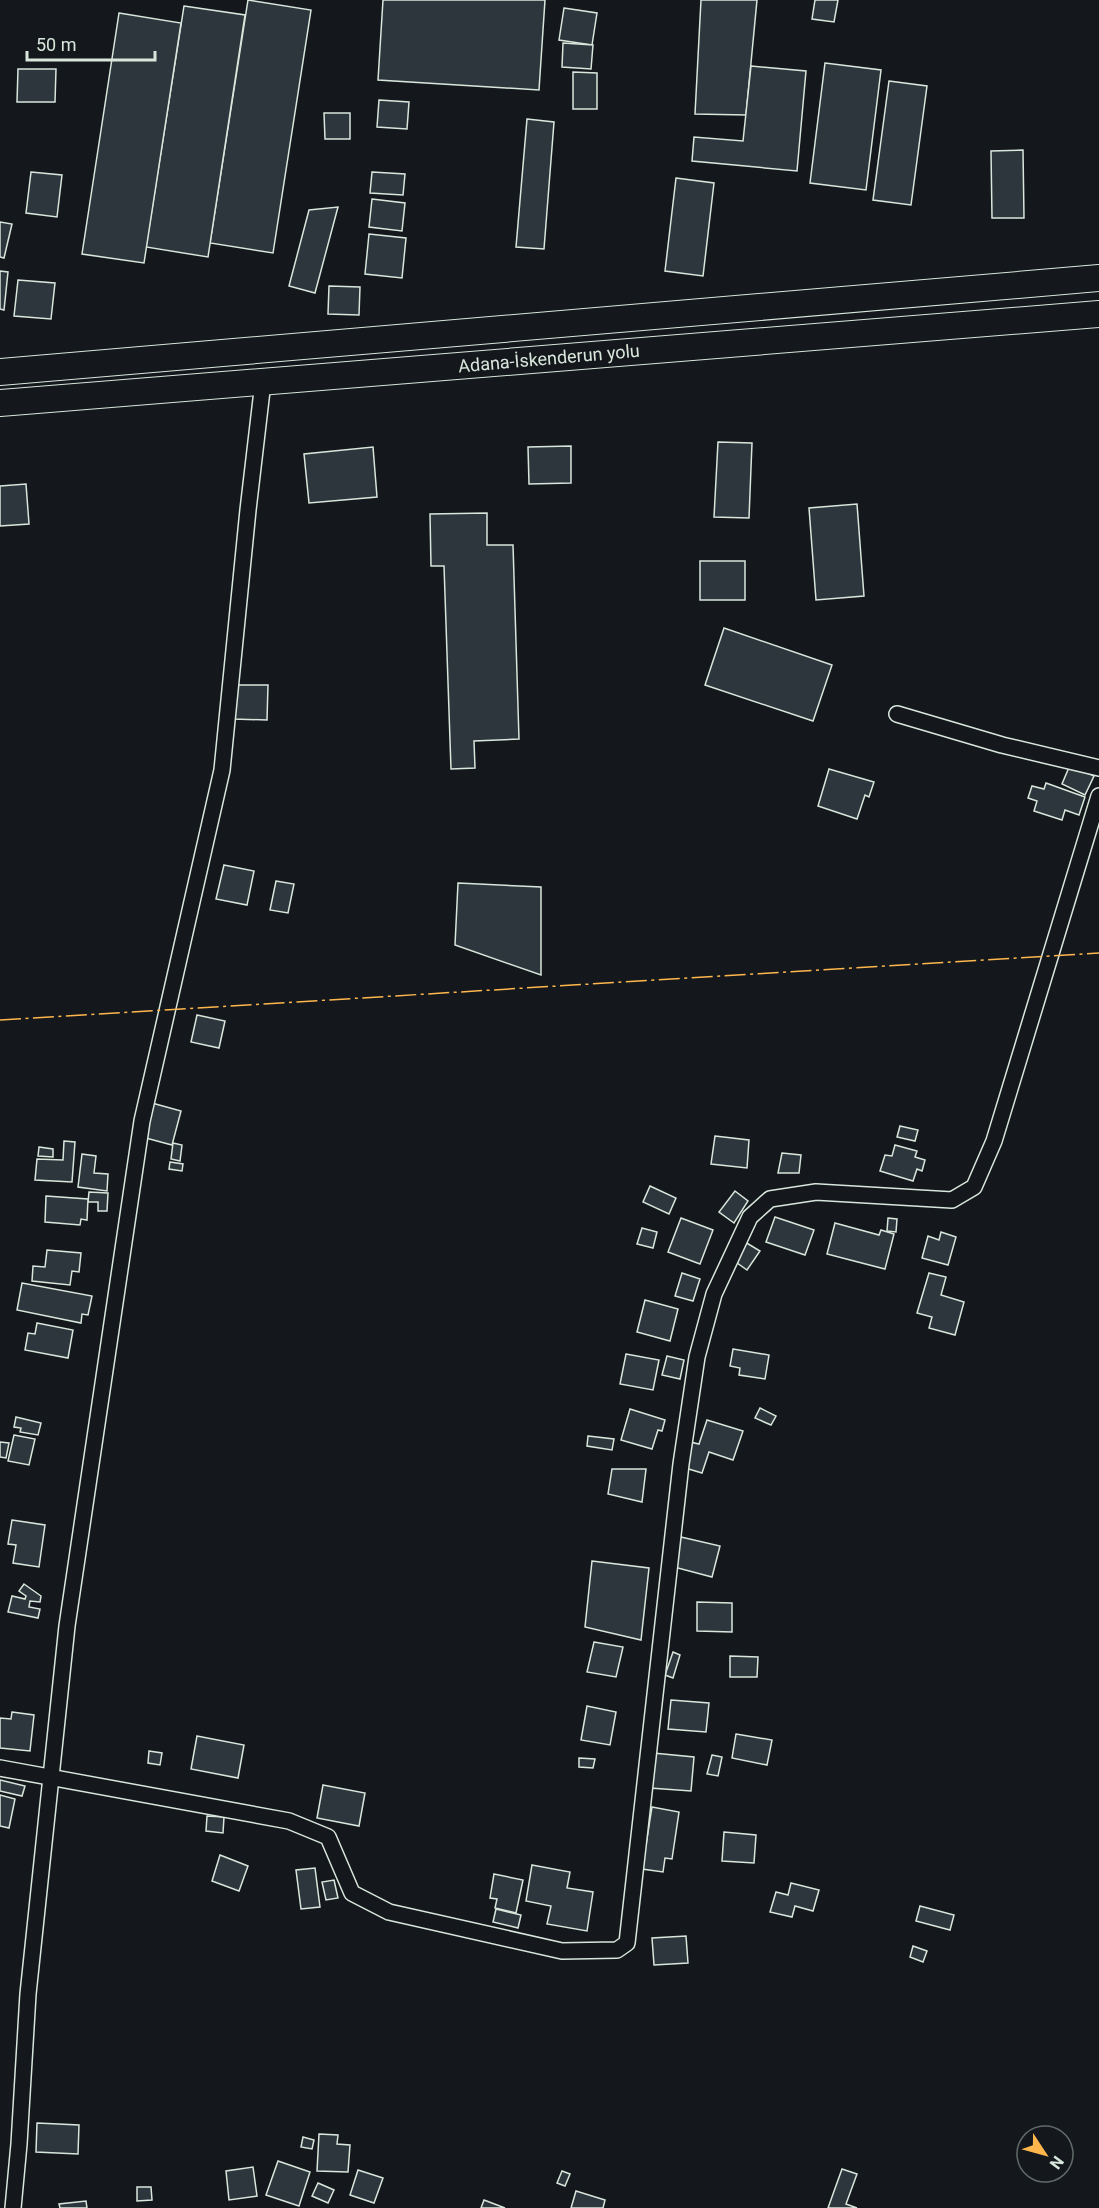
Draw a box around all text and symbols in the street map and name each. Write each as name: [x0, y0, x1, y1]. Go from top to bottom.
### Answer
scale bar: [27, 24, 154, 62]
text: 50 m: [36, 34, 76, 55]
street label: Adana-İskenderun yolu: [457, 340, 641, 376]
north arrow: [1015, 2124, 1075, 2184]
text: N: [1046, 2152, 1068, 2173]

